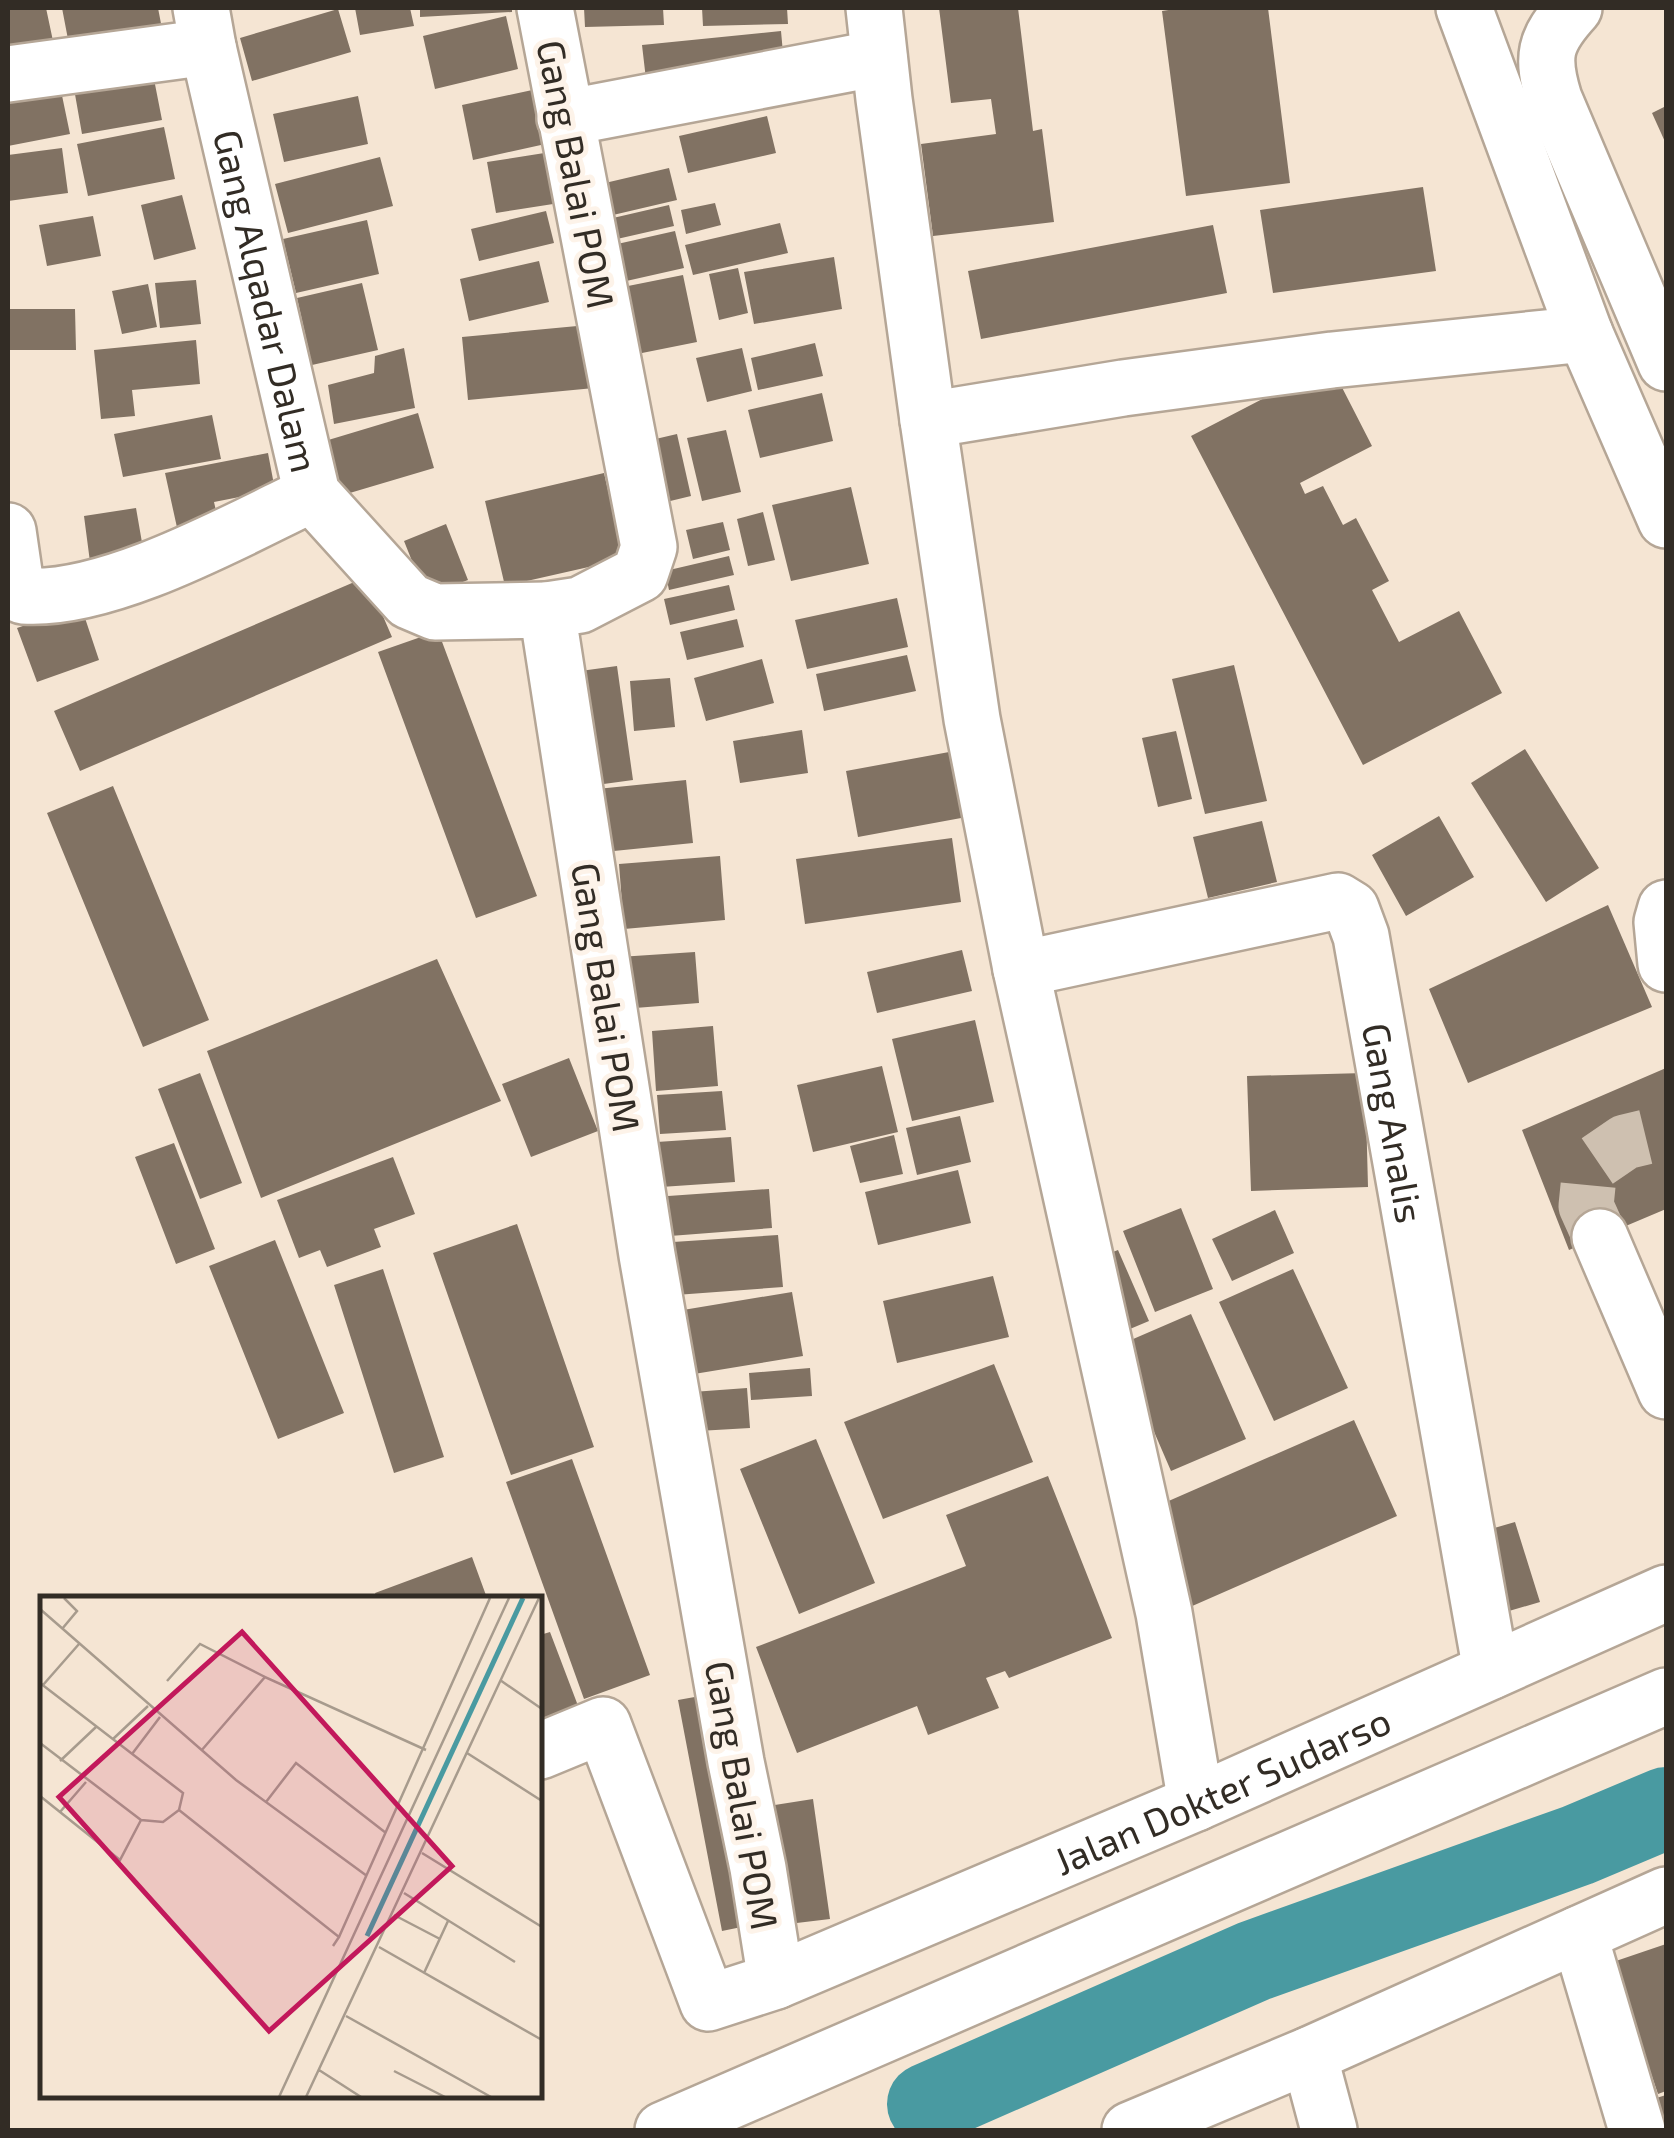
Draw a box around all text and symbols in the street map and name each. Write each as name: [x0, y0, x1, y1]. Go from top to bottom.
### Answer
street label: Gang Balai POM: [528, 36, 626, 312]
street label: Gang Alqadar Dalam: [205, 125, 329, 476]
street label: Gang Balai POM: [563, 859, 651, 1135]
street label: Gang Analis: [1354, 1019, 1434, 1226]
inset map: [40, 1596, 542, 2098]
street label: Gang Balai POM: [697, 1657, 789, 1933]
street label: Jalan Dokter Sudarso: [1047, 1696, 1397, 1884]

